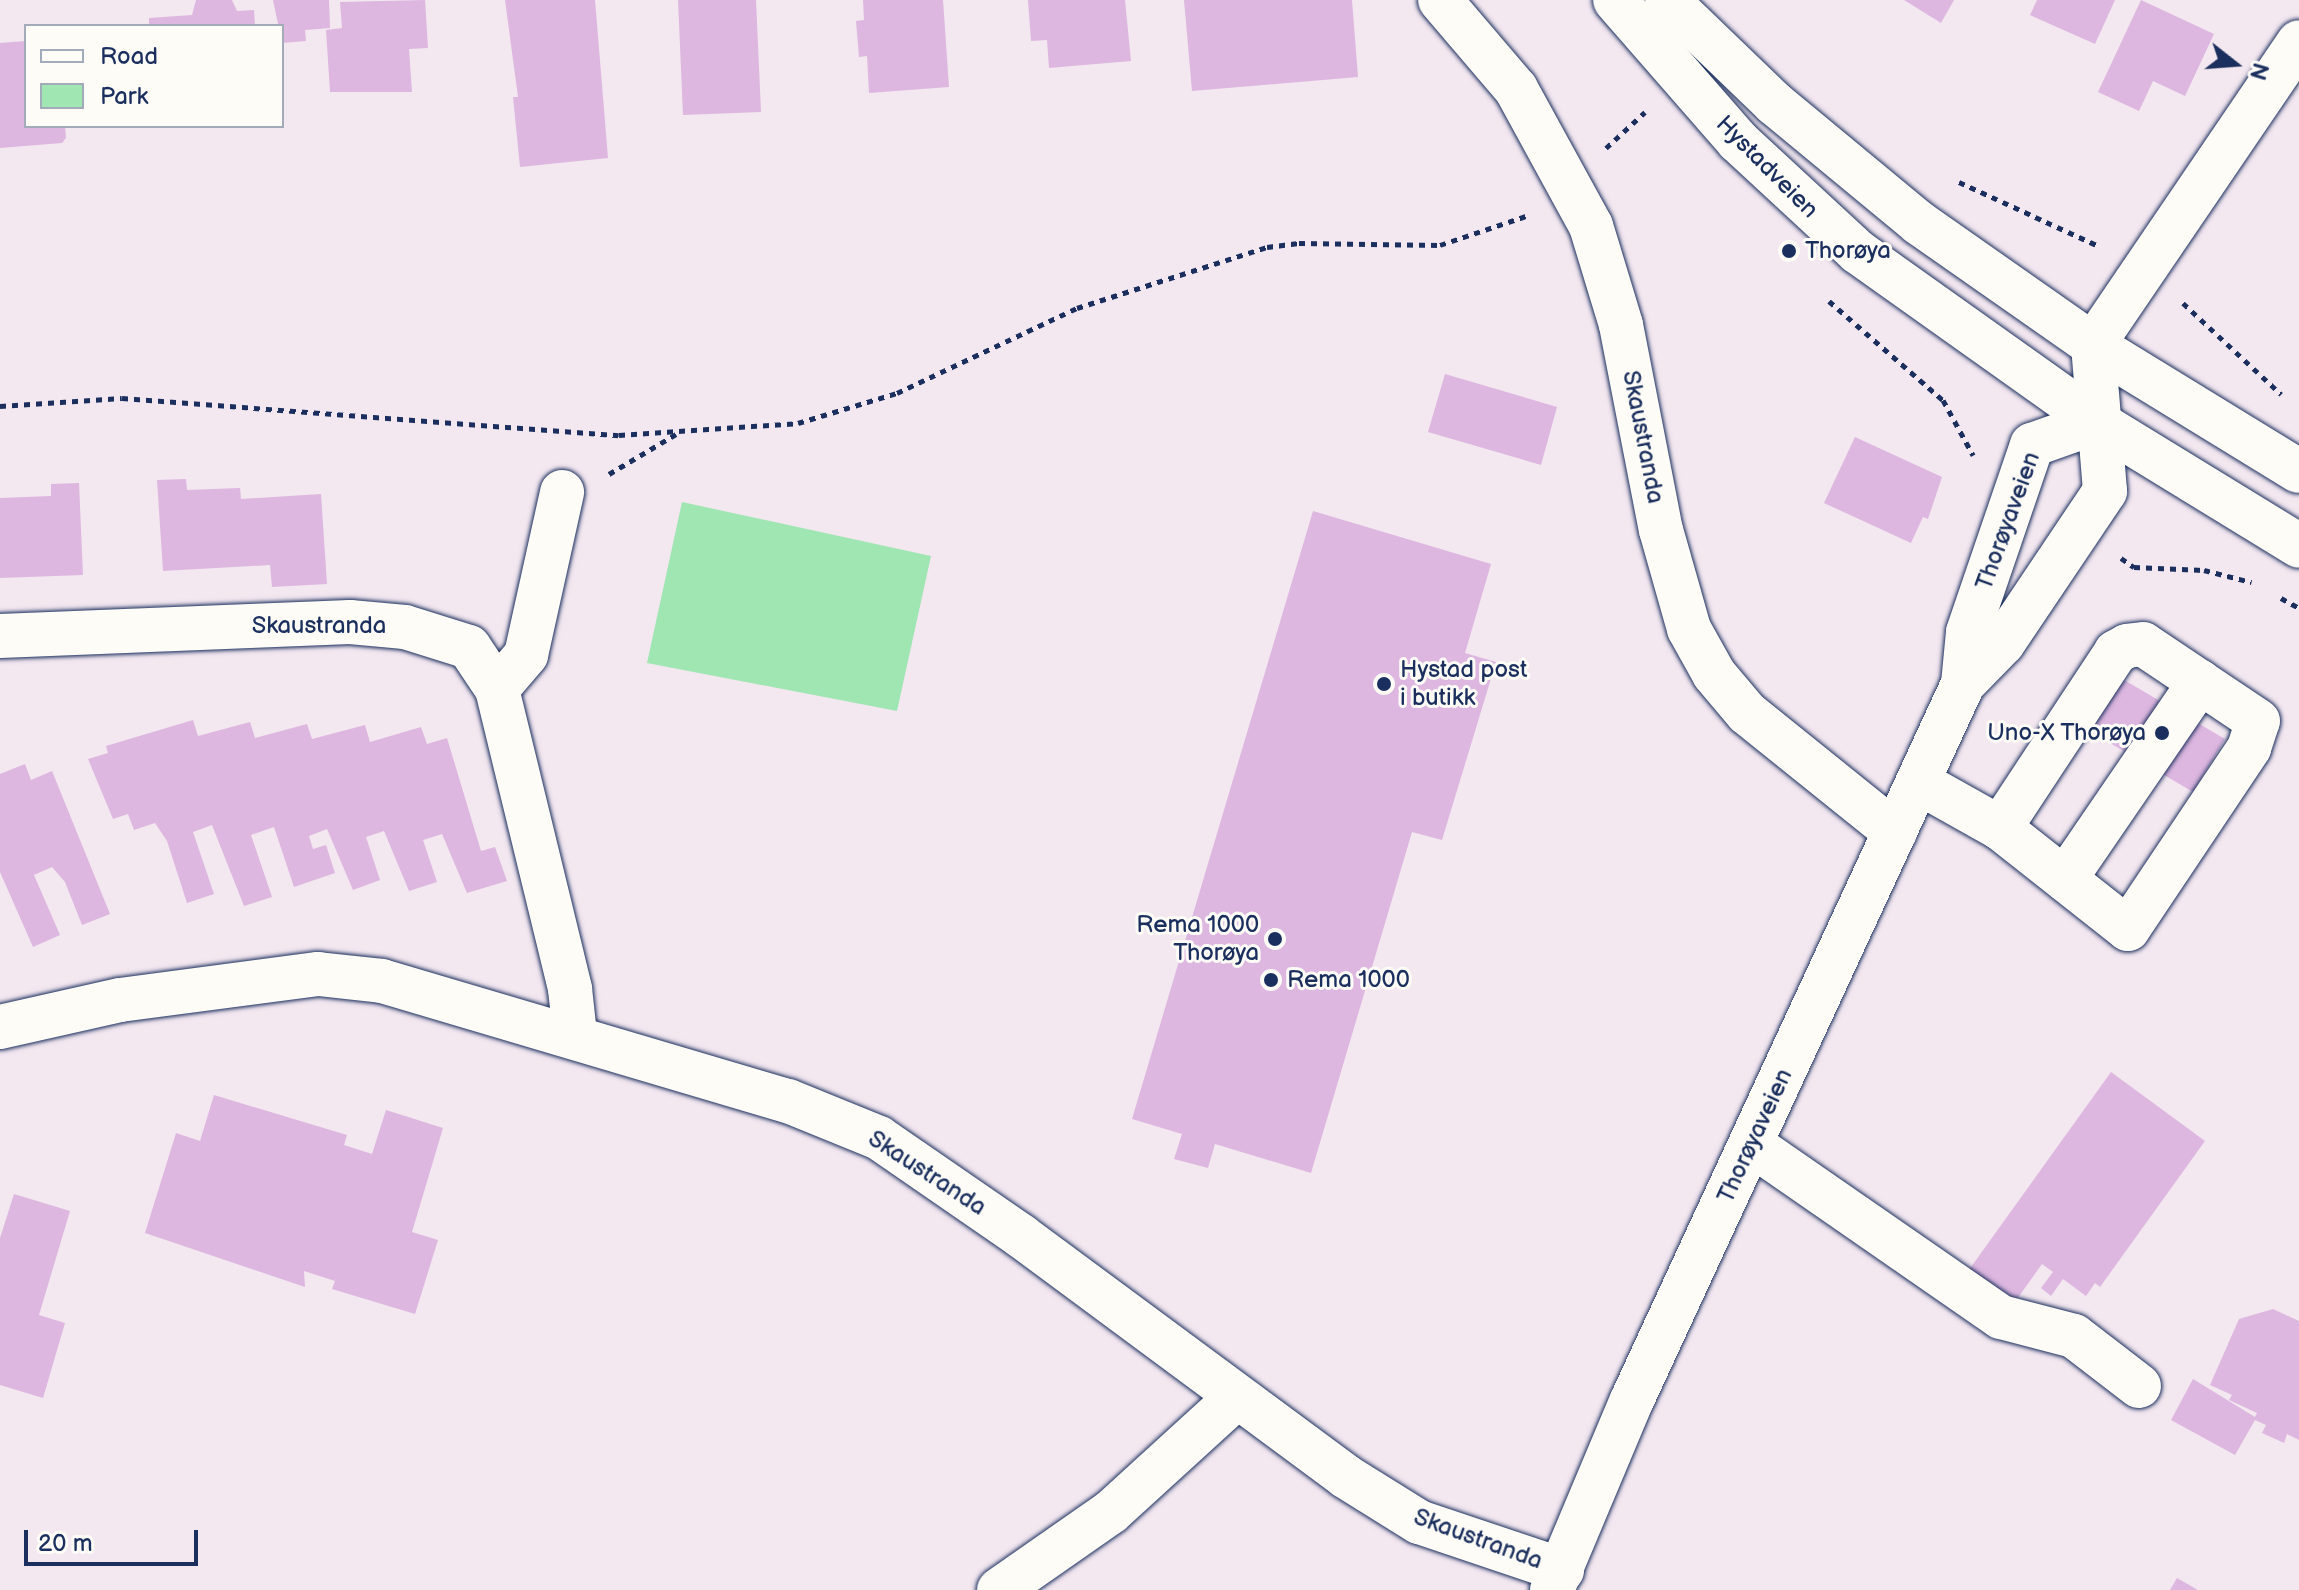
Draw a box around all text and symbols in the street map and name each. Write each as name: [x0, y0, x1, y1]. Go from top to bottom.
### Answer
legend: [24, 24, 284, 128]
north arrow: [2195, 24, 2275, 104]
text: Road: [100, 42, 158, 71]
text: N: [2243, 59, 2274, 83]
text: Park: [100, 82, 148, 111]
street label: Hystadveien: [1710, 110, 1824, 224]
place label: Thorøya: [1805, 237, 1891, 265]
marker: Thorøya: [1780, 242, 1798, 260]
street label: Skaustranda: [1616, 368, 1670, 506]
street label: Thorøyaveien: [1970, 448, 2046, 594]
street label: Skaustranda: [252, 612, 386, 640]
place label: Hystad post i butikk: [1400, 656, 1527, 712]
marker: Hystad post i butikk: [1375, 675, 1393, 693]
place label: Uno-X Thorøya: [1987, 719, 2146, 747]
marker: Uno-X Thorøya: [2153, 724, 2171, 742]
place label: Rema 1000 Thorøya: [1136, 911, 1259, 967]
marker: Rema 1000 Thorøya: [1266, 930, 1284, 948]
place label: Rema 1000: [1287, 966, 1410, 994]
marker: Rema 1000: [1262, 971, 1280, 989]
street label: Thorøyaveien: [1711, 1064, 1799, 1208]
street label: Skaustranda: [863, 1124, 991, 1222]
street label: Skaustranda: [1410, 1502, 1546, 1576]
scale bar: [28, 1514, 202, 1564]
text: 20 m: [38, 1529, 93, 1558]

